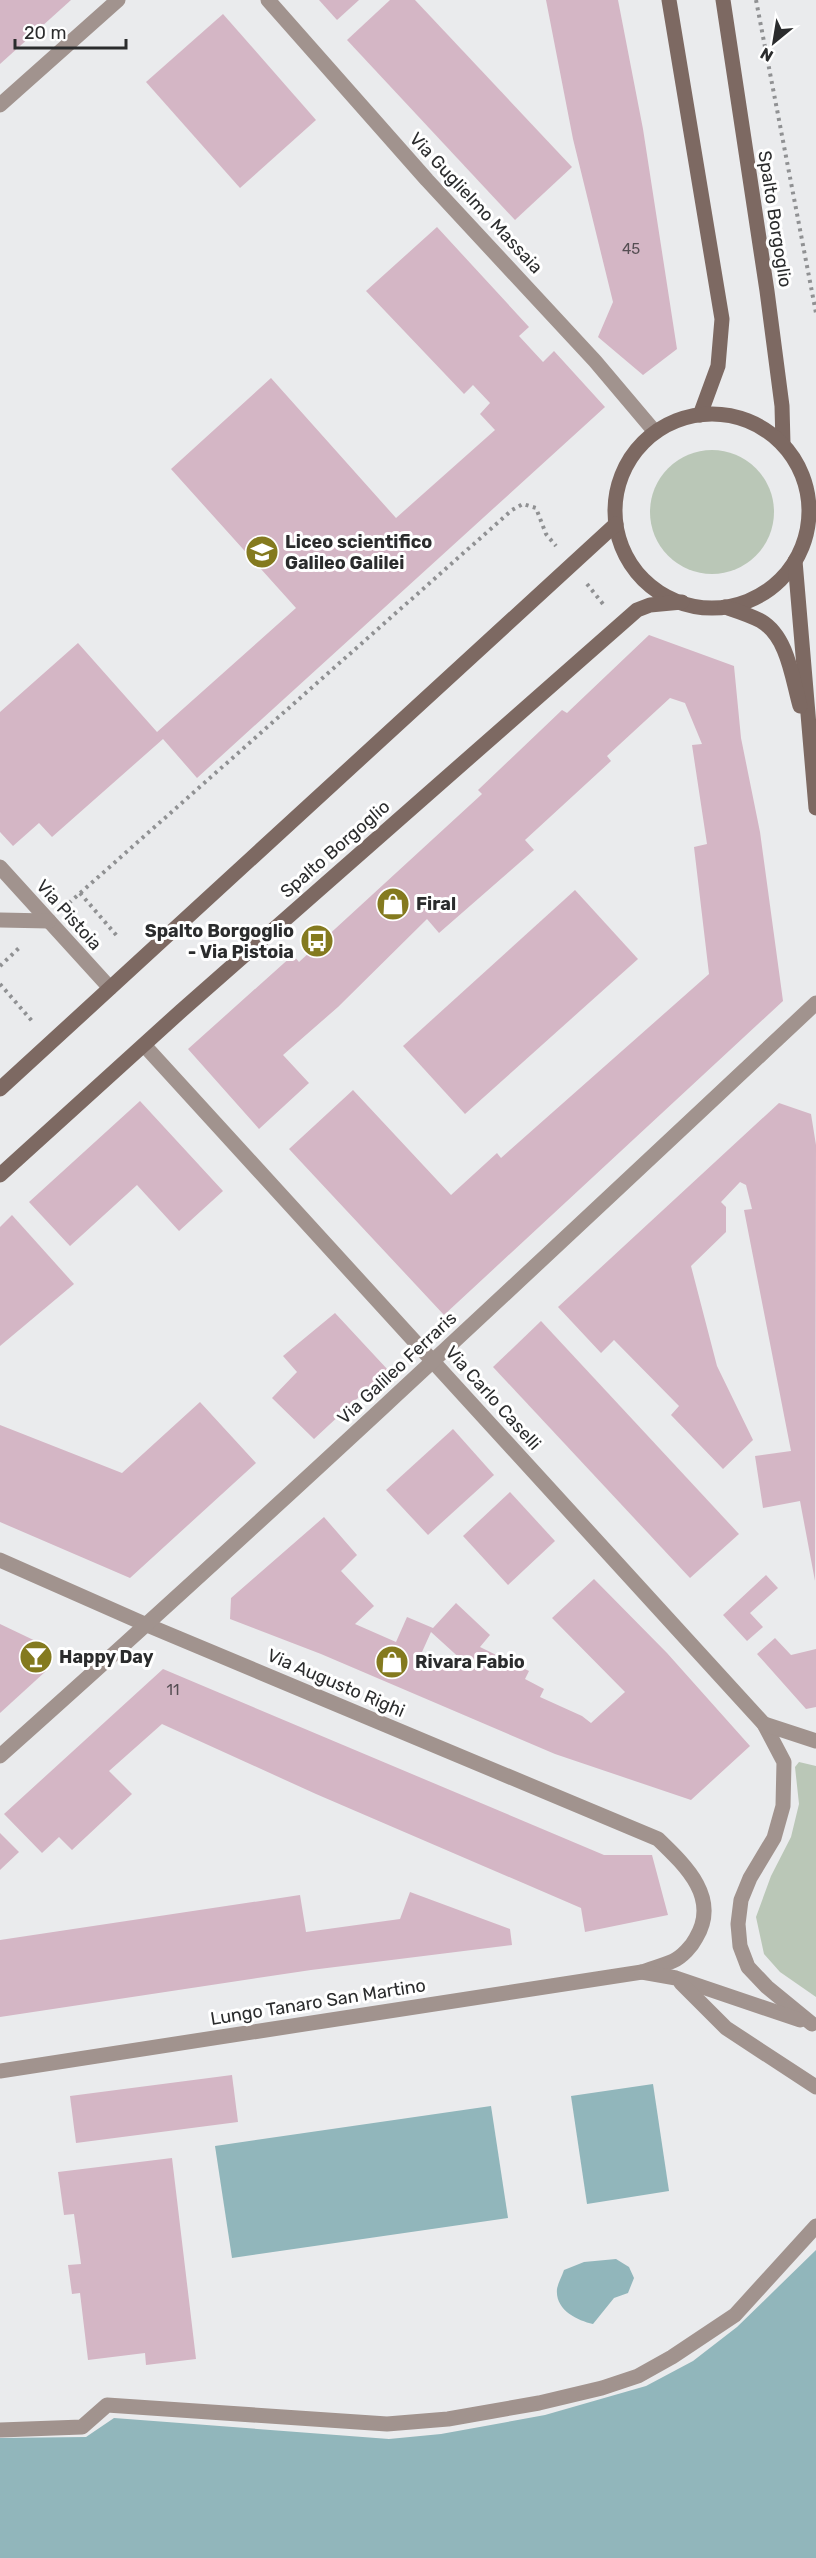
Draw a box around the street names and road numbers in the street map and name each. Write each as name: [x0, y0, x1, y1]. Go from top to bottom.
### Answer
street label: Via Guglielmo Massaia: [405, 128, 547, 278]
street label: Spalto Borgoglio: [753, 149, 797, 289]
street label: Spalto Borgoglio: [276, 795, 394, 903]
street label: Via Pistoia: [32, 875, 106, 955]
street label: Via Galileo Ferraris: [333, 1307, 461, 1429]
street label: Via Carlo Caselli: [440, 1341, 546, 1455]
street label: Via Augusto Righi: [264, 1644, 408, 1722]
street label: Lungo Tanaro San Martino: [209, 1974, 427, 2030]

